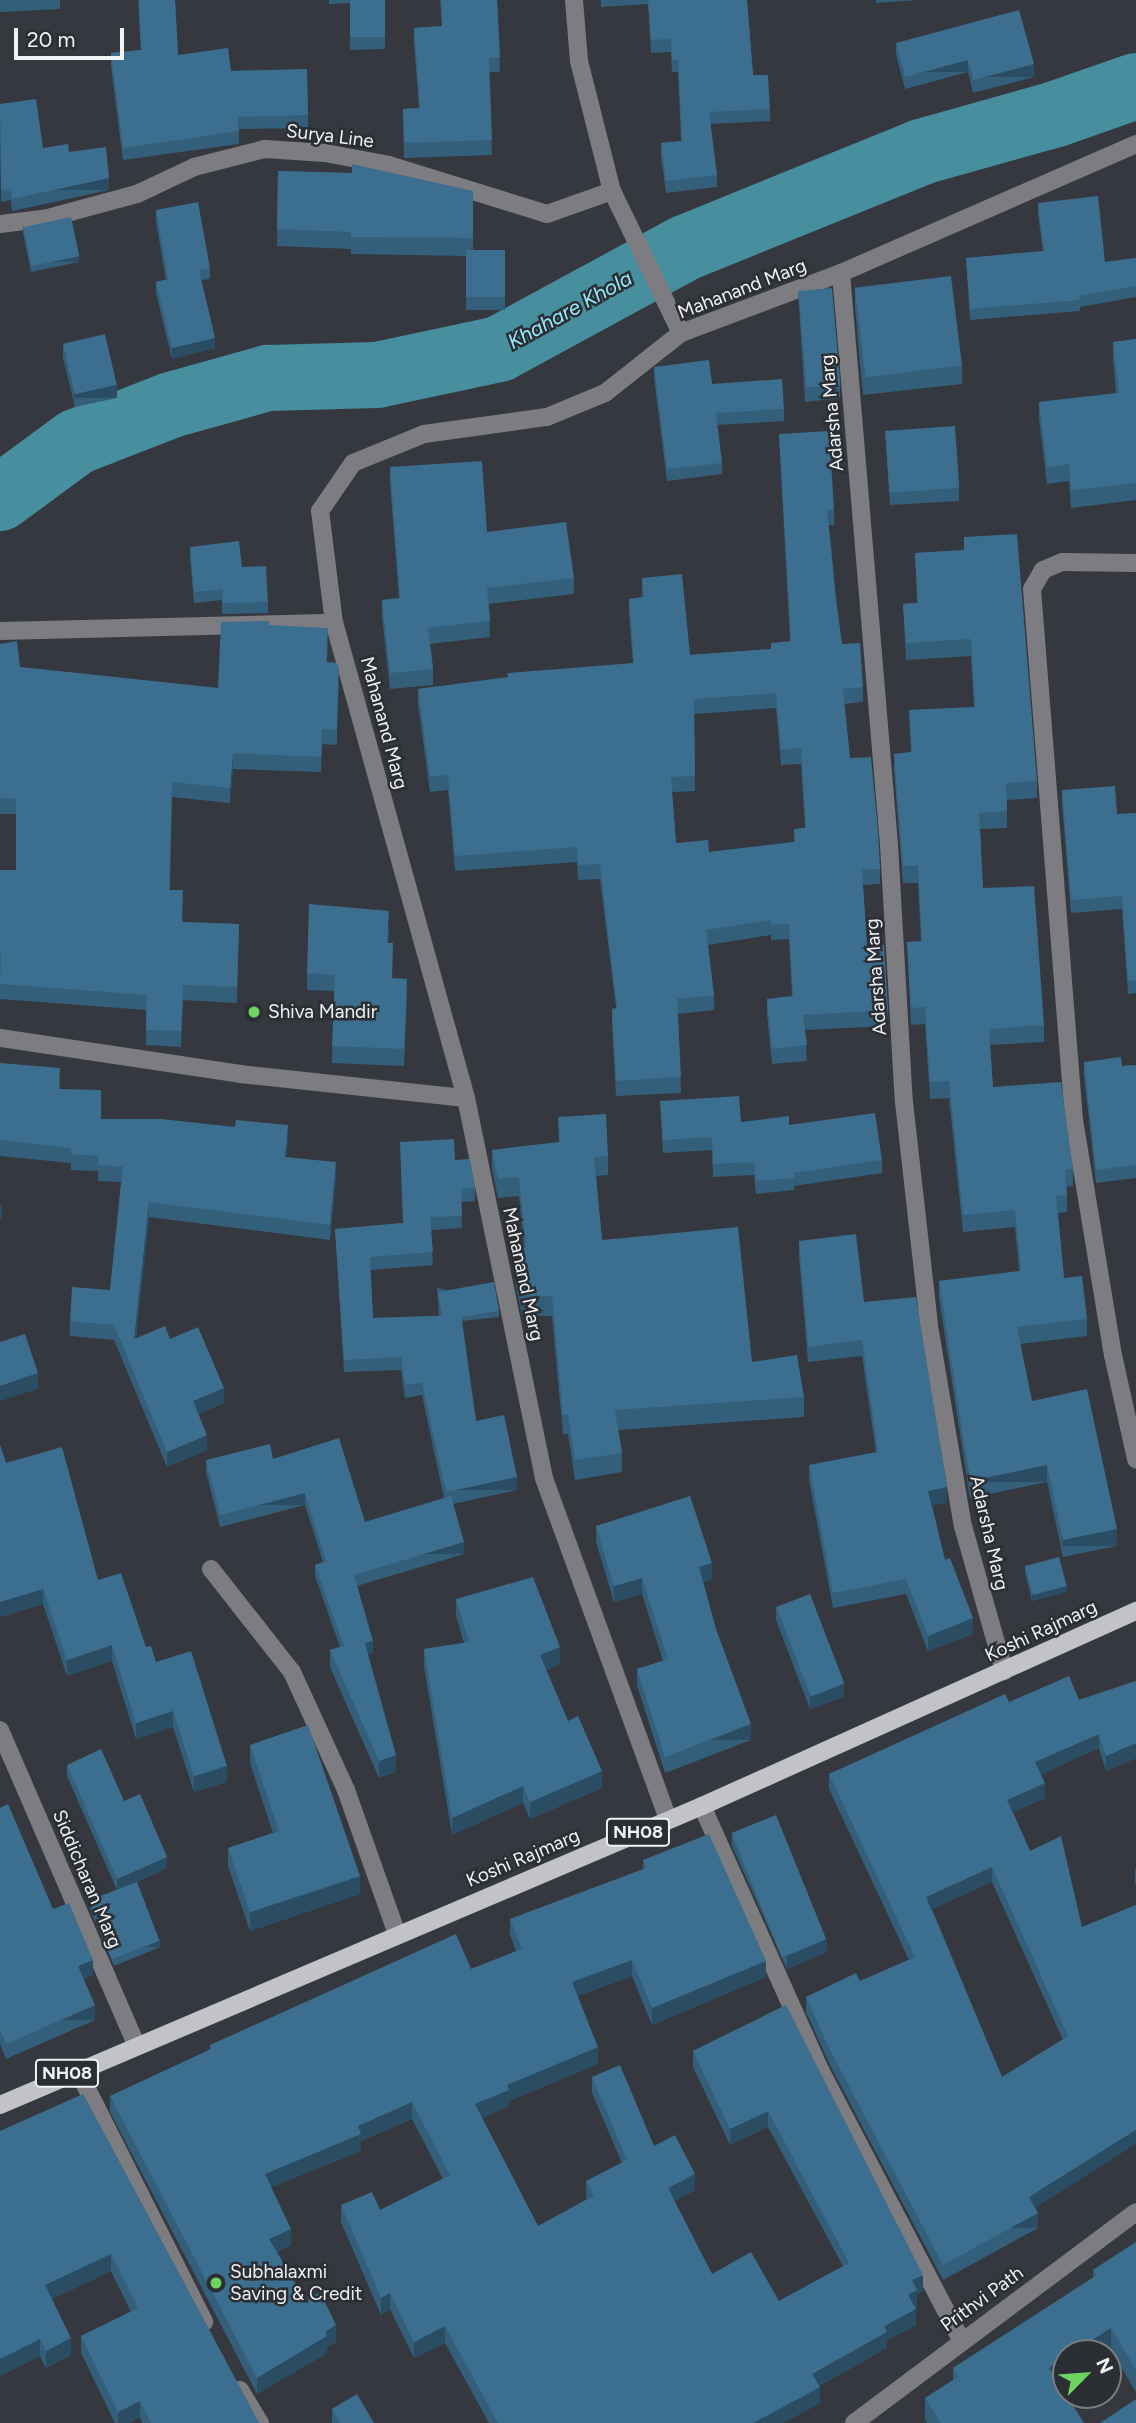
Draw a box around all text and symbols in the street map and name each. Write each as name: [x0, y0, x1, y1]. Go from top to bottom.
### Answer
scale bar: [18, 14, 128, 58]
text: 20 m: [27, 27, 75, 52]
street label: Surya Line: [285, 119, 375, 153]
street label: Mahanand Marg: [674, 254, 810, 324]
water label: Khahare Khola: [503, 265, 637, 355]
street label: Adarsha Marg: [816, 354, 848, 472]
street label: Mahanand Marg: [355, 654, 413, 792]
street label: Adarsha Marg: [861, 918, 891, 1036]
place label: Shiva Mandir: [268, 1001, 377, 1023]
marker: Shiva Mandir: [246, 1004, 262, 1020]
street label: Mahanand Marg: [498, 1205, 548, 1343]
street label: Adarsha Marg: [965, 1473, 1013, 1593]
street label: Koshi Rajmarg: [981, 1595, 1101, 1667]
street label: Siddicharan Marg: [48, 1806, 126, 1952]
road number: NH08: [605, 1818, 671, 1846]
street label: Koshi Rajmarg: [463, 1824, 583, 1892]
road number: NH08: [34, 2059, 100, 2088]
place label: Subhalaxmi Saving & Credit: [230, 2261, 362, 2305]
street label: Prithvi Path: [936, 2261, 1028, 2337]
marker: Subhalaxmi Saving & Credit: [208, 2275, 224, 2291]
north arrow: [1052, 2339, 1122, 2409]
text: N: [1091, 2354, 1118, 2377]

